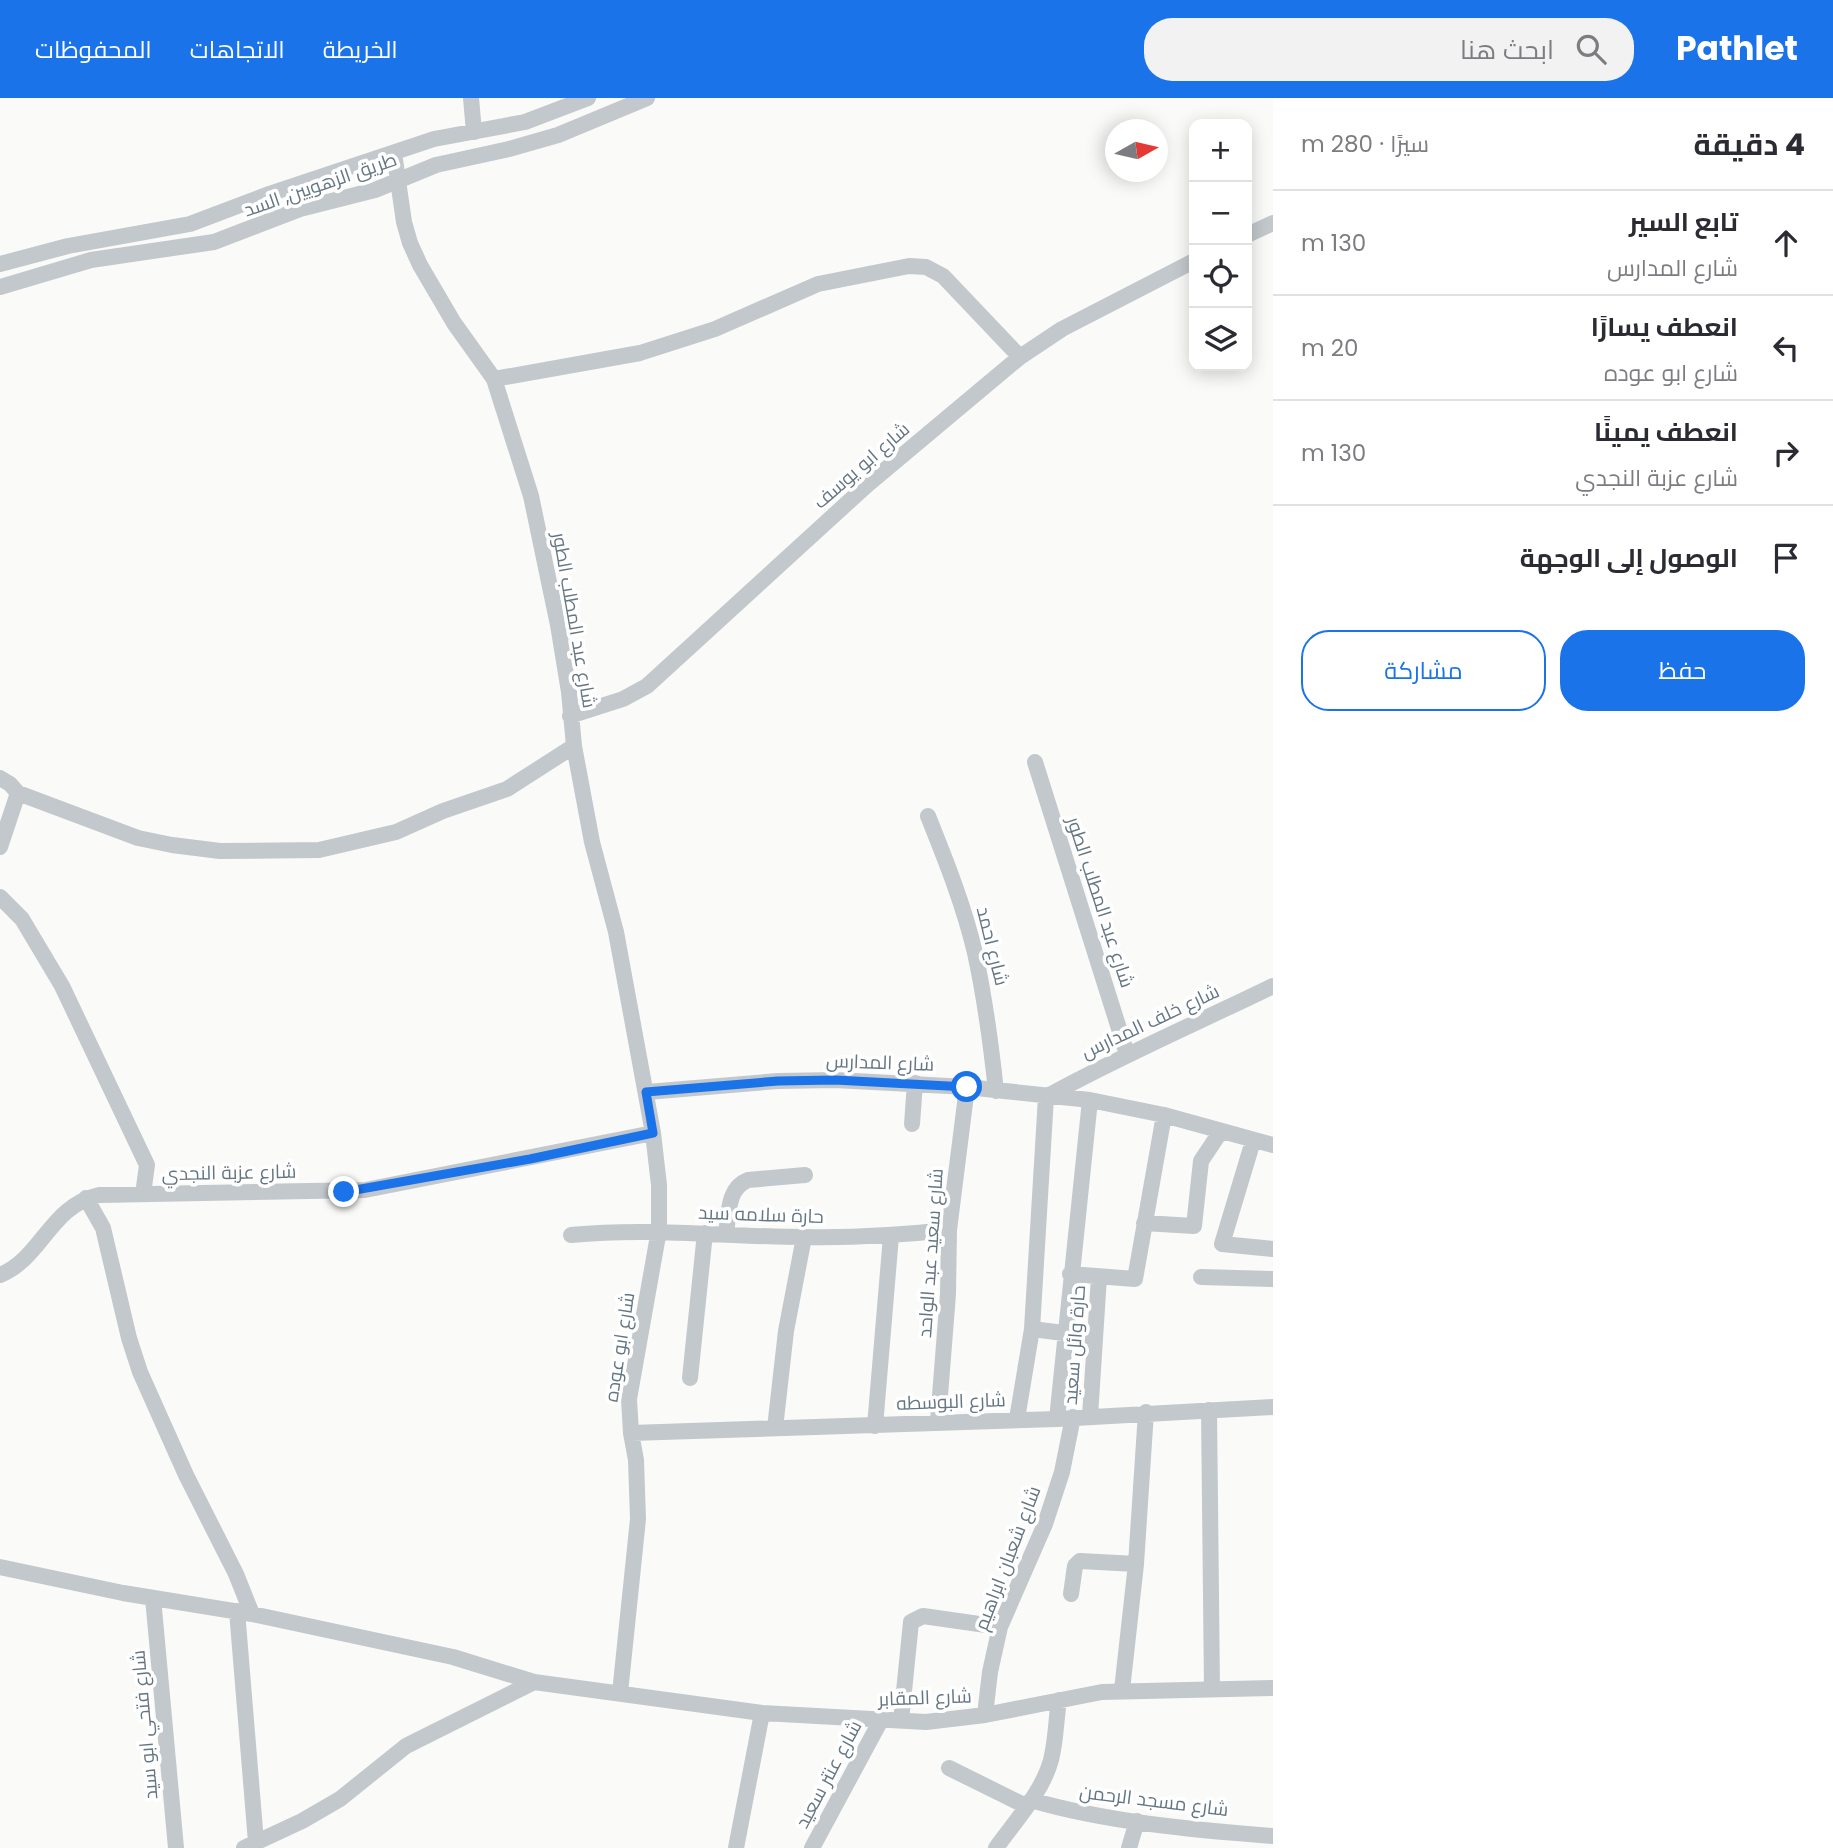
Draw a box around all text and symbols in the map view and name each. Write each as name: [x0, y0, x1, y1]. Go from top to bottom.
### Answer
search box: [1144, 18, 1634, 81]
text: Pathlet: [1676, 25, 1798, 72]
icon: search: [1572, 30, 1610, 68]
text: ابحث هنا: [1460, 32, 1554, 68]
text: المحفوظات: [35, 33, 152, 66]
text: الاتجاهات: [190, 33, 285, 66]
text: الخريطة: [323, 33, 398, 66]
north arrow: [1105, 119, 1168, 182]
map controls: [1189, 119, 1252, 371]
button: +: [1189, 119, 1252, 182]
text: 4 دقيقة: [1694, 123, 1805, 166]
text: سيرًا · 280 m: [1301, 128, 1429, 160]
street label: طريق الزهويين, السد: [240, 146, 400, 223]
button: −: [1189, 182, 1252, 245]
text: تابع السير: [1629, 204, 1738, 240]
icon: ahead: [1767, 224, 1805, 262]
text: 130 m: [1301, 227, 1366, 259]
button: locate: [1189, 245, 1252, 308]
text: شارع المدارس: [1607, 252, 1738, 284]
button: layers: [1189, 308, 1252, 371]
text: انعطف يسارًا: [1591, 309, 1738, 345]
icon: left: [1767, 329, 1805, 367]
text: 20 m: [1301, 332, 1359, 364]
text: شارع ابو عوده: [1604, 357, 1738, 389]
text: انعطف يمينًا: [1594, 414, 1738, 450]
street label: شارع ابو يوسف: [807, 416, 915, 515]
icon: right: [1767, 434, 1805, 472]
text: 130 m: [1301, 437, 1366, 469]
text: شارع عزبة النجدي: [1575, 462, 1738, 494]
street label: شارع عبد المطلب الطور: [546, 529, 603, 710]
icon: arrive: [1767, 539, 1805, 577]
text: الوصول إلى الوجهة: [1520, 540, 1738, 576]
button: مشاركة: [1301, 630, 1546, 711]
button: حفظ: [1560, 630, 1805, 711]
street label: شارع عبد المطلب الطور: [1060, 812, 1141, 991]
street label: شارع احمد: [970, 904, 1015, 988]
street label: شارع خلف المدارس: [1077, 978, 1224, 1065]
street label: شارع المدارس: [825, 1047, 935, 1078]
route start: [951, 1071, 982, 1102]
street label: شارع عزبة النجدي: [162, 1158, 297, 1188]
street label: شارع سعيد عبد الواحد: [911, 1167, 950, 1339]
route end: [328, 1176, 359, 1207]
street label: حارة سلامه سيد: [698, 1199, 824, 1230]
street label: حارة وائل سعيد: [1057, 1284, 1092, 1406]
street label: شارع ابو عوده: [598, 1290, 641, 1404]
street label: شارع البوسطه: [896, 1386, 1006, 1417]
street label: شارع شعبان ابراهيم: [967, 1482, 1047, 1634]
street label: شارع فتحي ابو سيد: [125, 1649, 165, 1801]
street label: شارع المقابر: [877, 1682, 972, 1713]
street label: شارع عنتر سعيد: [789, 1716, 868, 1833]
street label: شارع مسجد الرحمن: [1078, 1778, 1230, 1823]

